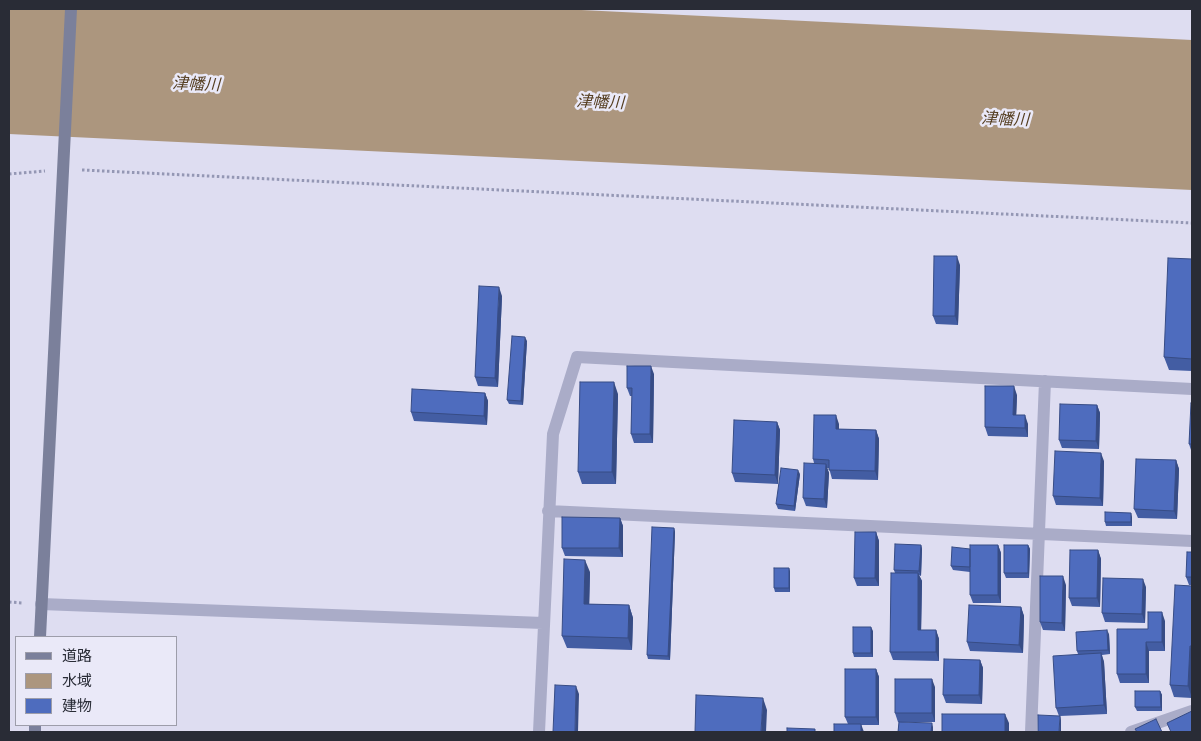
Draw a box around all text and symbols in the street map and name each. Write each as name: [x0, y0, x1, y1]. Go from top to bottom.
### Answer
water label: 津幡川: [172, 76, 220, 96]
water label: 津幡川: [576, 94, 624, 114]
water label: 津幡川: [981, 111, 1029, 131]
legend: [15, 636, 178, 726]
text: 道路: [62, 648, 92, 667]
text: 水域: [62, 673, 92, 692]
text: 建物: [62, 698, 92, 717]

